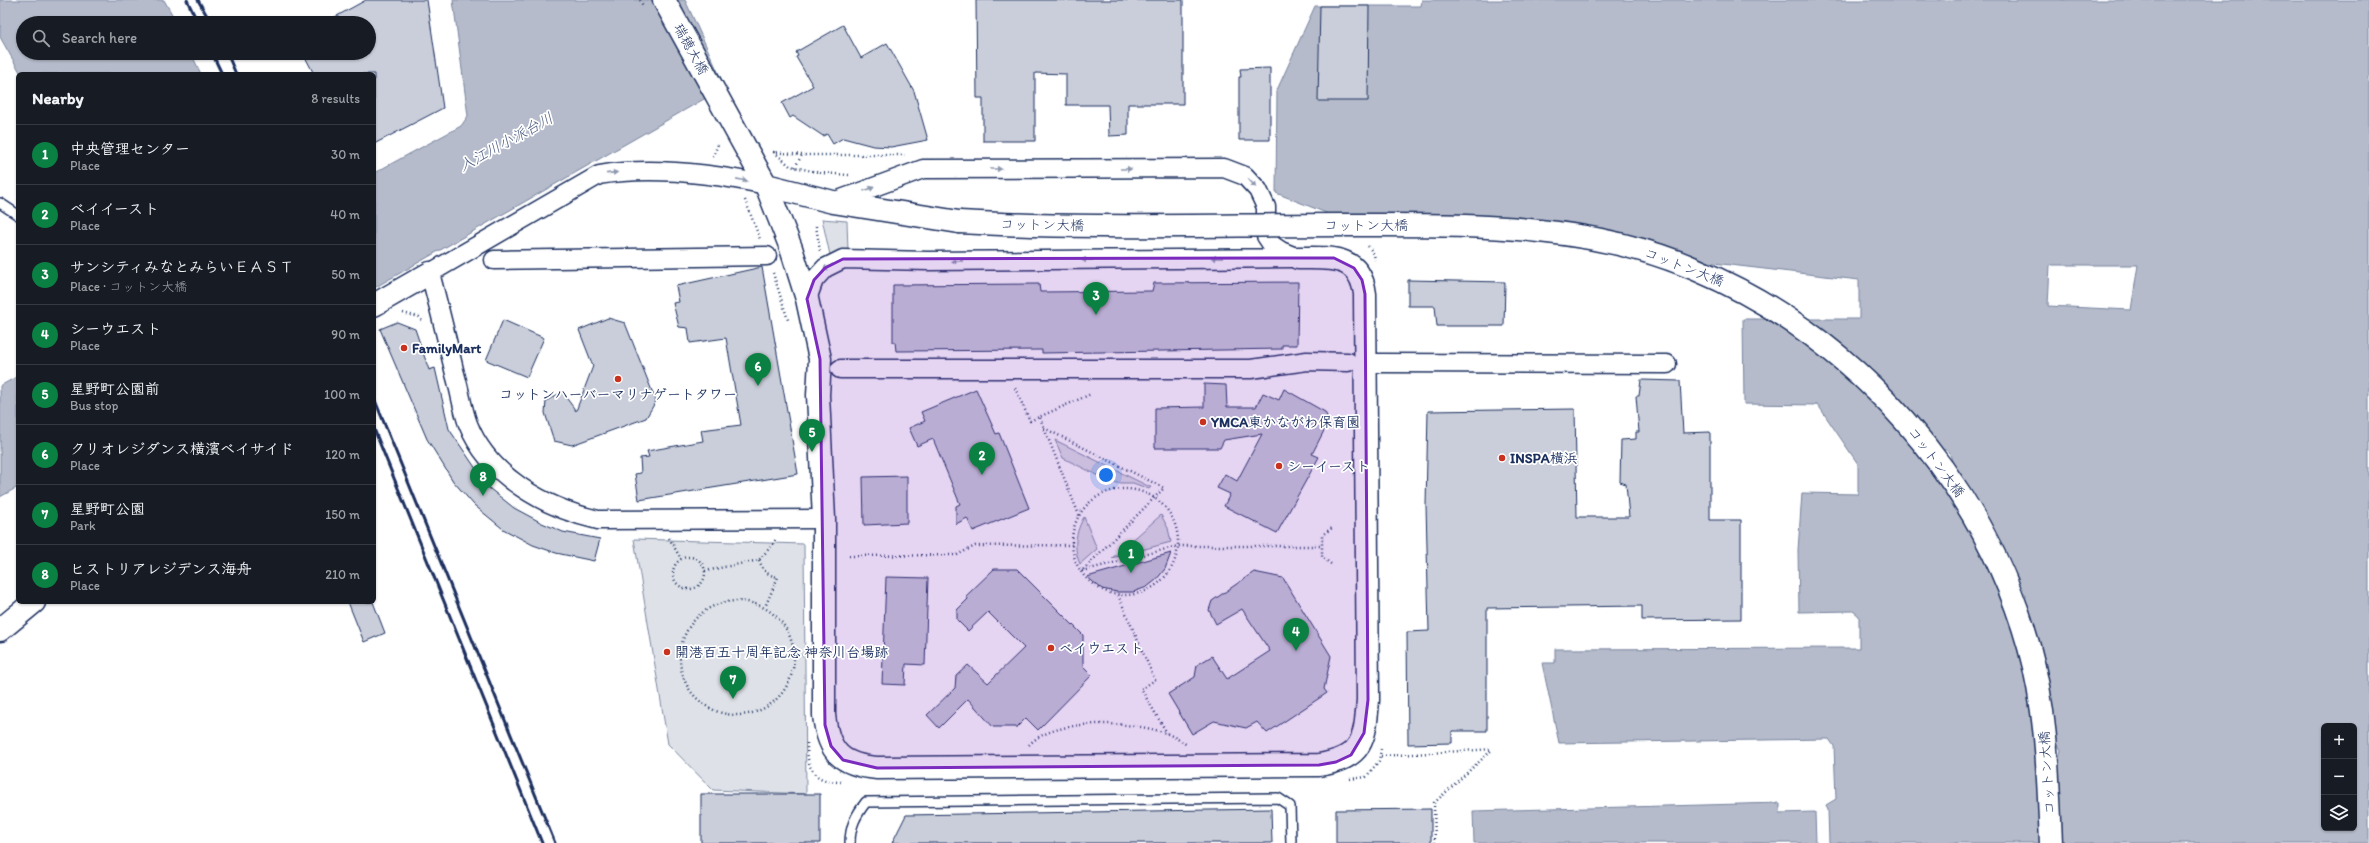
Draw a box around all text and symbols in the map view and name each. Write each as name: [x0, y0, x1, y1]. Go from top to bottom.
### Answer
search box: [16, 16, 376, 60]
street label: 瑞穂大橋: [670, 20, 712, 78]
icon: search: [30, 27, 52, 49]
text: Search here: [62, 29, 137, 47]
text: Nearby: [32, 88, 84, 108]
text: 8 results: [311, 91, 360, 106]
water label: 入江川小派台川: [456, 109, 556, 175]
text: 中央管理センター: [70, 140, 190, 158]
text: 1: [42, 147, 48, 162]
text: 30 m: [331, 147, 360, 162]
text: Place: [70, 158, 100, 173]
one-way arrow: [990, 166, 1003, 172]
one-way arrow: [1120, 166, 1133, 172]
one-way arrow: [606, 169, 618, 176]
one-way arrow: [736, 177, 748, 183]
one-way arrow: [1247, 178, 1256, 188]
one-way arrow: [864, 186, 876, 192]
text: ベイイースト: [70, 200, 159, 218]
text: 2: [42, 207, 48, 222]
text: 40 m: [330, 207, 360, 222]
street label: コットン大橋: [1000, 216, 1084, 234]
street label: コットン大橋: [1324, 217, 1408, 234]
text: Place: [70, 218, 100, 233]
street label: コットン大橋: [1642, 244, 1726, 290]
one-way arrow: [1210, 255, 1223, 261]
one-way arrow: [1080, 257, 1093, 263]
text: サンシティみなとみらいＥＡＳＴ: [70, 258, 294, 276]
one-way arrow: [950, 258, 963, 264]
one-way arrow: [823, 263, 834, 270]
text: 3: [41, 267, 49, 282]
text: 50 m: [331, 267, 360, 282]
text: Place · コットン大橋: [70, 279, 187, 294]
pin: 3: [1083, 282, 1109, 315]
text: シーウエスト: [70, 320, 161, 338]
text: 4: [41, 327, 49, 342]
text: 90 m: [331, 327, 360, 342]
text: Place: [70, 338, 100, 353]
place label: FamilyMart: [412, 340, 482, 357]
marker: FamilyMart: [399, 343, 409, 353]
pin: 6: [745, 353, 771, 386]
marker: コットンハーバーマリナゲートタワー: [613, 374, 623, 384]
text: 星野町公園前: [70, 380, 160, 398]
place label: コットンハーバーマリナゲートタワー: [499, 386, 737, 403]
text: 5: [42, 387, 48, 402]
text: 100 m: [324, 387, 360, 402]
text: Bus stop: [70, 398, 118, 413]
place label: YMCA東かながわ保育園: [1210, 414, 1360, 431]
marker: YMCA東かながわ保育園: [1198, 417, 1208, 427]
pin: 5: [799, 419, 825, 452]
street label: コットン大橋: [1904, 423, 1968, 501]
text: クリオレジダンス横濱ベイサイド: [70, 440, 294, 458]
pin: 2: [969, 442, 995, 475]
text: 6: [42, 447, 48, 462]
text: 120 m: [325, 447, 360, 462]
place label: INSPA横浜: [1510, 450, 1578, 467]
marker: INSPA横浜: [1497, 453, 1507, 463]
text: Place: [70, 458, 100, 473]
place label: シーイースト: [1287, 458, 1370, 475]
marker: シーイースト: [1274, 461, 1284, 471]
pin: 8: [470, 463, 496, 496]
your location: [1096, 465, 1116, 485]
text: 星野町公園: [70, 500, 145, 518]
text: 7: [42, 507, 48, 522]
text: 150 m: [325, 507, 360, 522]
text: Park: [70, 518, 96, 533]
pin: 1: [1118, 540, 1144, 573]
text: ヒストリアレジデンス海舟: [70, 560, 252, 578]
text: 8: [41, 567, 49, 582]
text: 210 m: [325, 567, 360, 582]
text: Place: [70, 578, 100, 593]
pin: 4: [1283, 618, 1309, 651]
place label: ベイウエスト: [1059, 640, 1144, 657]
marker: ベイウエスト: [1046, 643, 1056, 653]
place label: 開港百五十周年記念 神奈川台場跡: [675, 644, 888, 661]
marker: 開港百五十周年記念 神奈川台場跡: [662, 647, 672, 657]
pin: 7: [720, 666, 746, 699]
map controls: [2321, 723, 2357, 831]
button: +: [2321, 723, 2357, 759]
street label: コットン大橋: [2036, 731, 2058, 815]
button: −: [2321, 759, 2357, 795]
button: layers: [2321, 795, 2357, 831]

